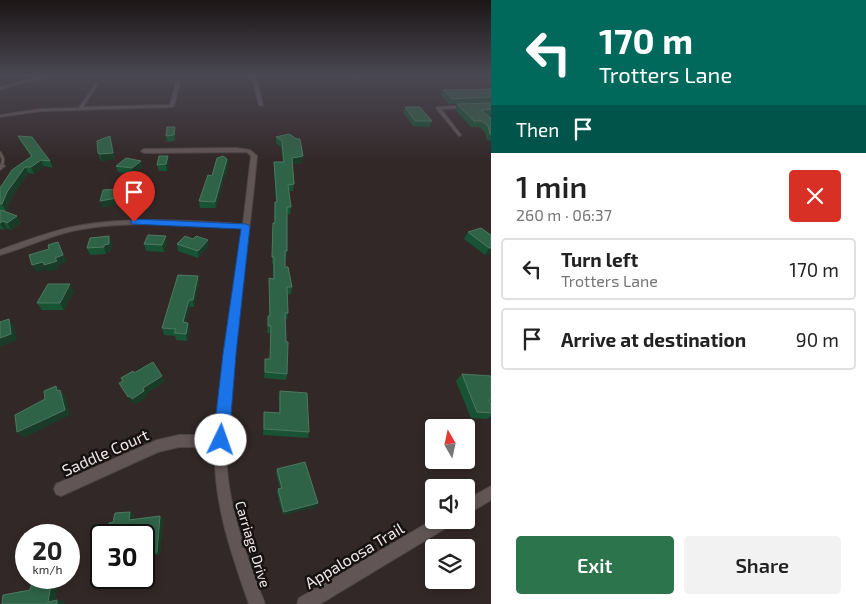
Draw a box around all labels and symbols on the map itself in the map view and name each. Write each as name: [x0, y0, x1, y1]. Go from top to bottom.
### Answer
pin: [113, 171, 155, 222]
position arrow: [194, 413, 246, 465]
north arrow: [425, 419, 475, 469]
street label: Saddle Court: [59, 424, 151, 480]
street label: Carriage Drive: [232, 499, 274, 589]
street label: Appaloosa Trail: [301, 518, 407, 592]
speed limit sign: 30: [90, 524, 155, 589]

